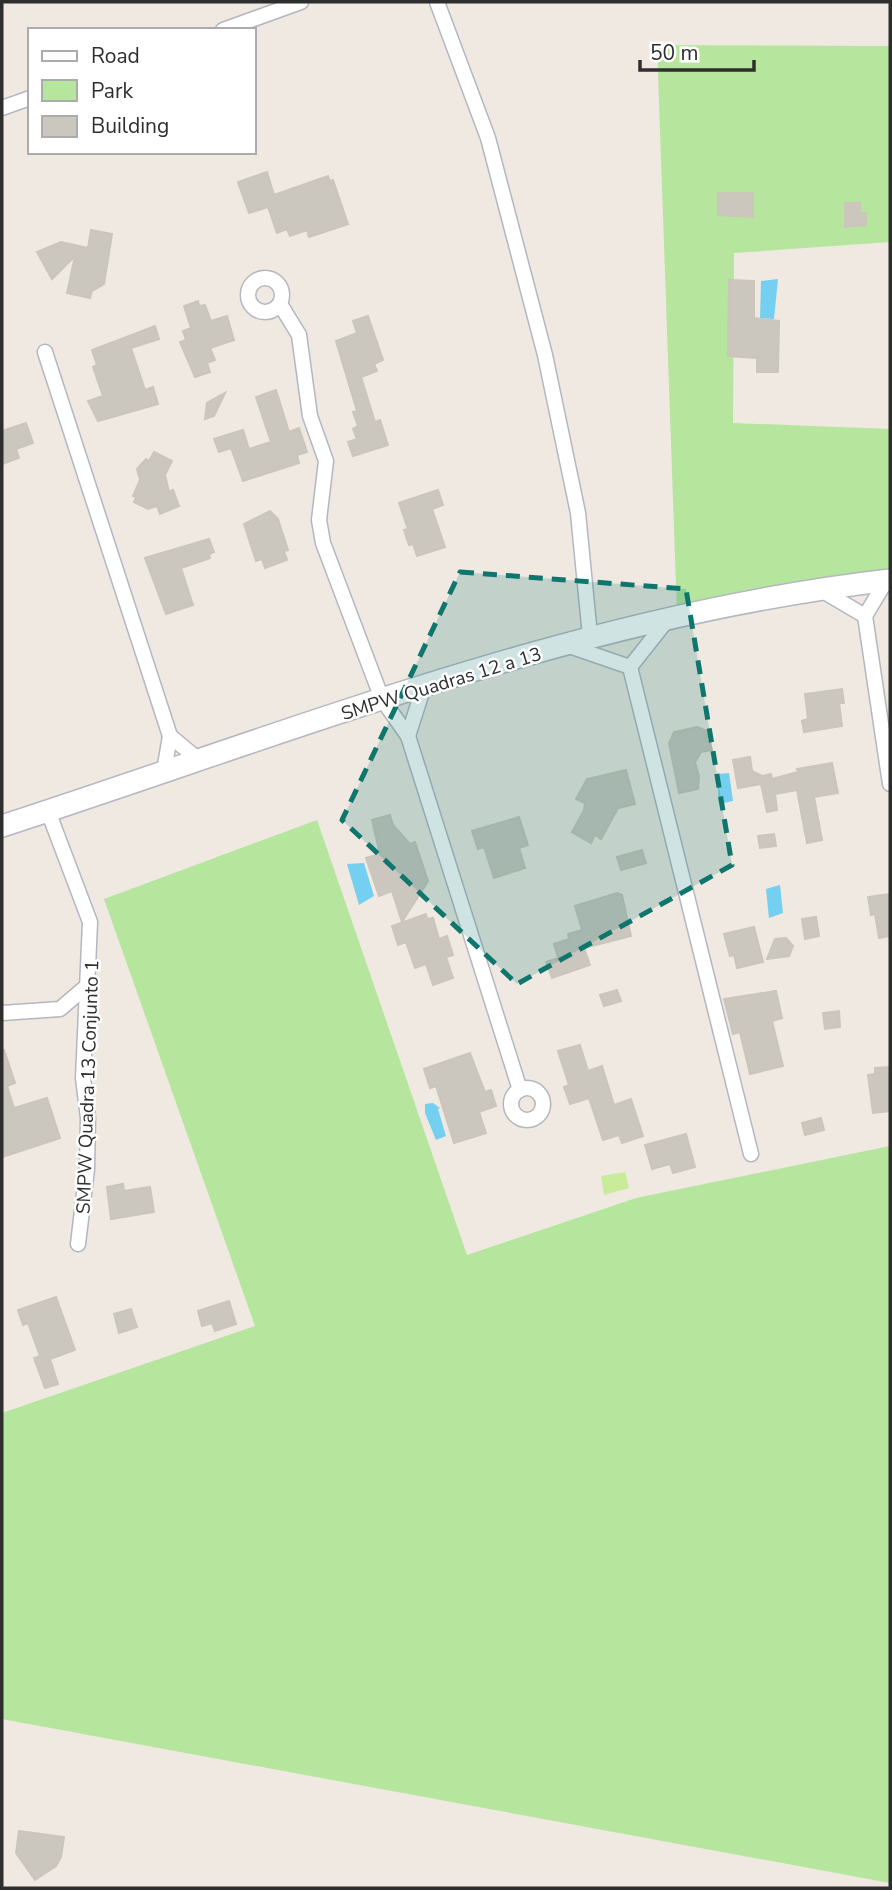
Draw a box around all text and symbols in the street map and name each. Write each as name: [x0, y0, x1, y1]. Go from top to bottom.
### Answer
legend: [28, 28, 256, 154]
scale bar: [640, 28, 754, 72]
text: 50 m: [650, 39, 699, 67]
text: Road: [91, 42, 140, 70]
text: Park: [91, 77, 133, 105]
text: Building: [91, 112, 169, 140]
street label: SMPW Quadras 12 a 13: [338, 641, 545, 727]
street label: SMPW Quadra 13 Conjunto 1: [71, 960, 105, 1215]

